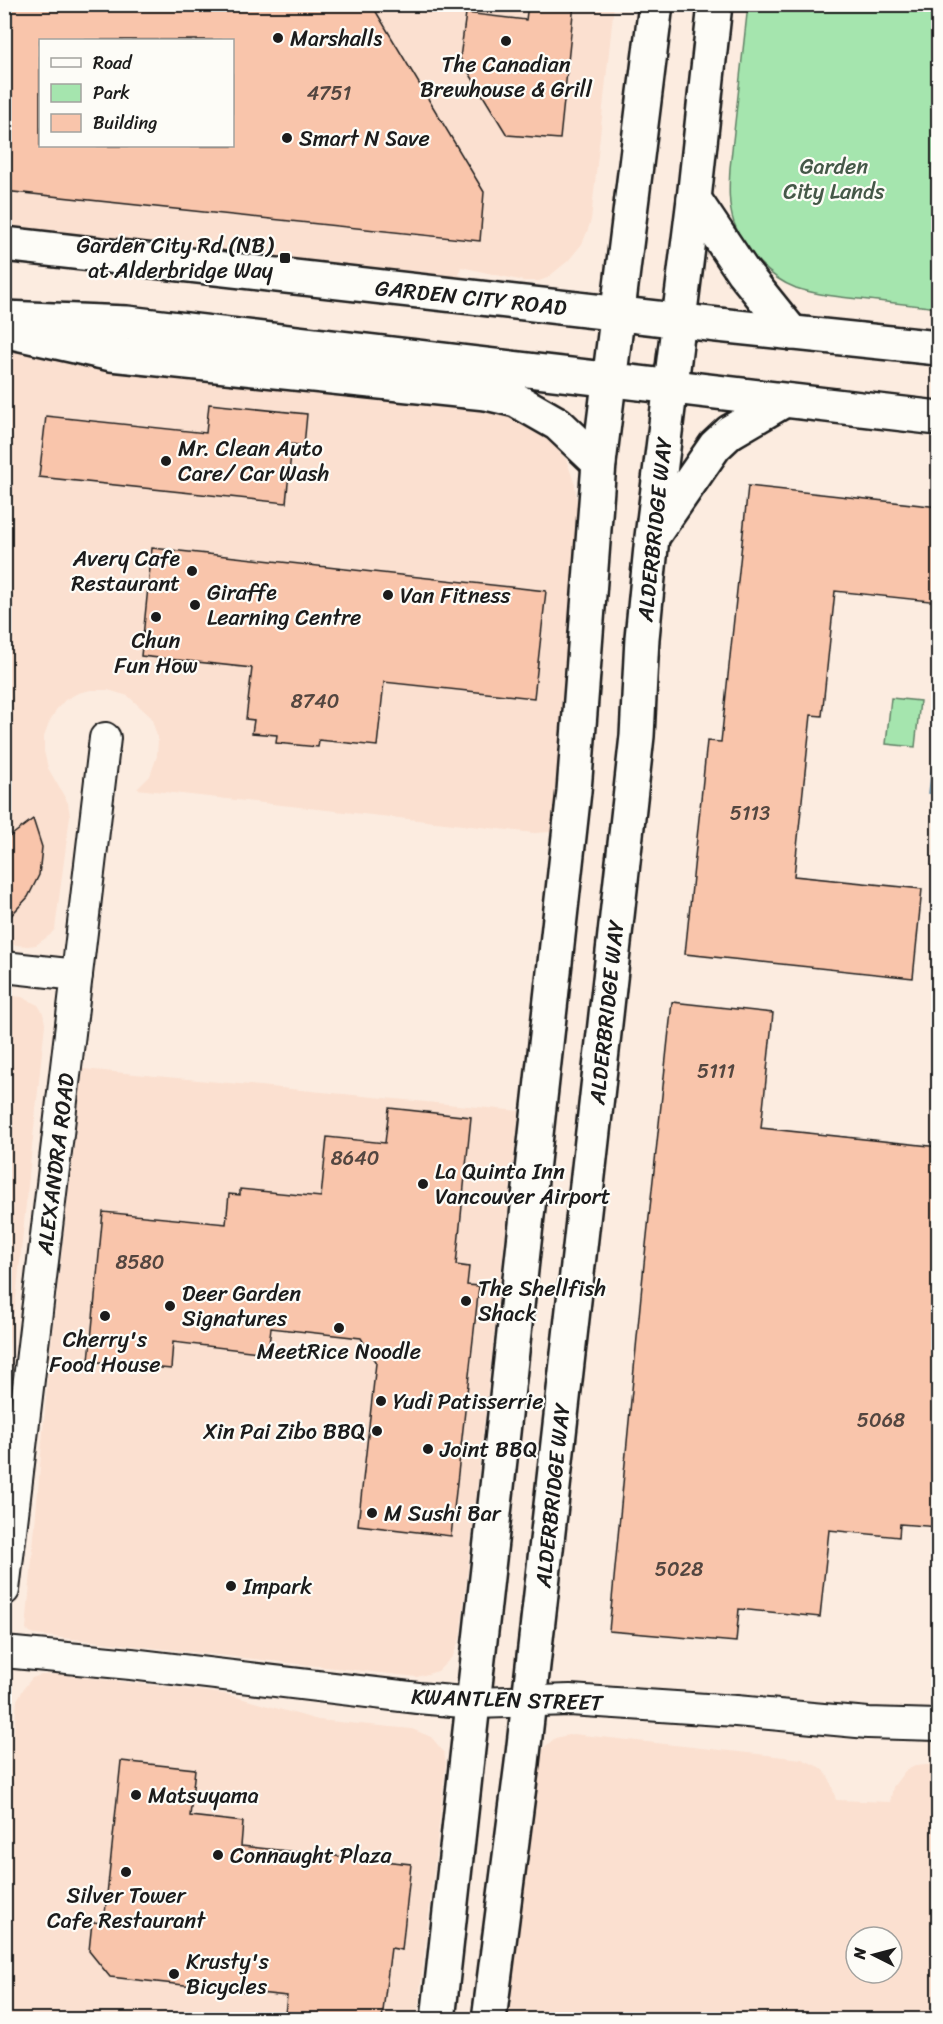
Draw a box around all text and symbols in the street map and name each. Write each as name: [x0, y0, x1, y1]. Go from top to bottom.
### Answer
place label: Marshalls: [290, 19, 382, 58]
marker: Marshalls: [271, 31, 285, 45]
marker: The Canadian Brewhouse & Grill: [499, 34, 513, 48]
legend: [39, 39, 234, 147]
place label: The Canadian Brewhouse & Grill: [420, 45, 593, 109]
text: Road: [93, 47, 133, 79]
house number: 4751: [307, 76, 351, 111]
text: Park: [93, 77, 130, 109]
text: Building: [93, 107, 157, 139]
place label: Smart N Save: [299, 119, 430, 158]
marker: Smart N Save: [280, 131, 294, 145]
park label: Garden City Lands: [783, 147, 886, 211]
place label: Garden City Rd (NB) at Alderbridge Way: [77, 226, 274, 290]
marker: Garden City Rd (NB) at Alderbridge Way: [278, 251, 292, 265]
street label: GARDEN CITY ROAD: [373, 268, 569, 327]
place label: Mr. Clean Auto Care/ Car Wash: [178, 429, 329, 493]
street label: ALDERBRIDGE WAY: [625, 434, 684, 624]
marker: Mr. Clean Auto Care/ Car Wash: [159, 454, 173, 468]
place label: Avery Cafe Restaurant: [71, 539, 180, 603]
marker: Avery Cafe Restaurant: [185, 564, 199, 578]
place label: Giraffe Learning Centre: [207, 573, 361, 637]
place label: Van Fitness: [400, 576, 511, 615]
marker: Van Fitness: [381, 588, 395, 602]
marker: Giraffe Learning Centre: [188, 598, 202, 612]
marker: Chun Fun How: [149, 610, 163, 624]
place label: Chun Fun How: [114, 621, 198, 685]
house number: 8740: [291, 684, 339, 719]
house number: 5113: [730, 796, 770, 831]
street label: ALDERBRIDGE WAY: [577, 917, 636, 1107]
house number: 5111: [697, 1054, 735, 1089]
street label: ALEXANDRA ROAD: [25, 1070, 86, 1258]
house number: 8640: [331, 1141, 379, 1176]
place label: La Quinta Inn Vancouver Airport: [435, 1152, 611, 1216]
marker: La Quinta Inn Vancouver Airport: [416, 1177, 430, 1191]
house number: 8580: [116, 1245, 164, 1280]
place label: The Shellfish Shack: [478, 1269, 606, 1333]
place label: Deer Garden Signatures: [182, 1274, 301, 1338]
marker: The Shellfish Shack: [459, 1294, 473, 1308]
marker: Deer Garden Signatures: [163, 1299, 177, 1313]
marker: Cherry's Food House: [98, 1309, 112, 1323]
place label: Cherry's Food House: [49, 1320, 161, 1384]
marker: MeetRice Noodle: [332, 1321, 346, 1335]
place label: MeetRice Noodle: [257, 1332, 421, 1371]
place label: Yudi Patisserrie: [393, 1382, 543, 1421]
marker: Yudi Patisserrie: [374, 1394, 388, 1408]
street label: ALDERBRIDGE WAY: [523, 1400, 582, 1590]
house number: 5068: [857, 1403, 905, 1438]
place label: Xin Pai Zibo BBQ: [203, 1412, 365, 1451]
marker: Xin Pai Zibo BBQ: [370, 1424, 384, 1438]
place label: Joint BBQ: [439, 1430, 537, 1469]
marker: Joint BBQ: [421, 1442, 435, 1456]
place label: M Sushi Bar: [384, 1494, 502, 1533]
marker: M Sushi Bar: [365, 1506, 379, 1520]
house number: 5028: [655, 1552, 703, 1587]
place label: Impark: [242, 1567, 312, 1606]
marker: Impark: [224, 1579, 238, 1593]
street label: KWANTLEN STREET: [411, 1677, 605, 1722]
place label: Matsuyama: [148, 1776, 259, 1815]
marker: Matsuyama: [129, 1788, 143, 1802]
place label: Connaught Plaza: [230, 1836, 393, 1875]
marker: Connaught Plaza: [211, 1848, 225, 1862]
marker: Silver Tower Cafe Restaurant: [119, 1865, 133, 1879]
place label: Silver Tower Cafe Restaurant: [47, 1876, 206, 1940]
north arrow: [844, 1925, 904, 1985]
place label: Krusty's Bicycles: [186, 1942, 270, 2006]
text: N: [844, 1946, 875, 1962]
marker: Krusty's Bicycles: [167, 1967, 181, 1981]

